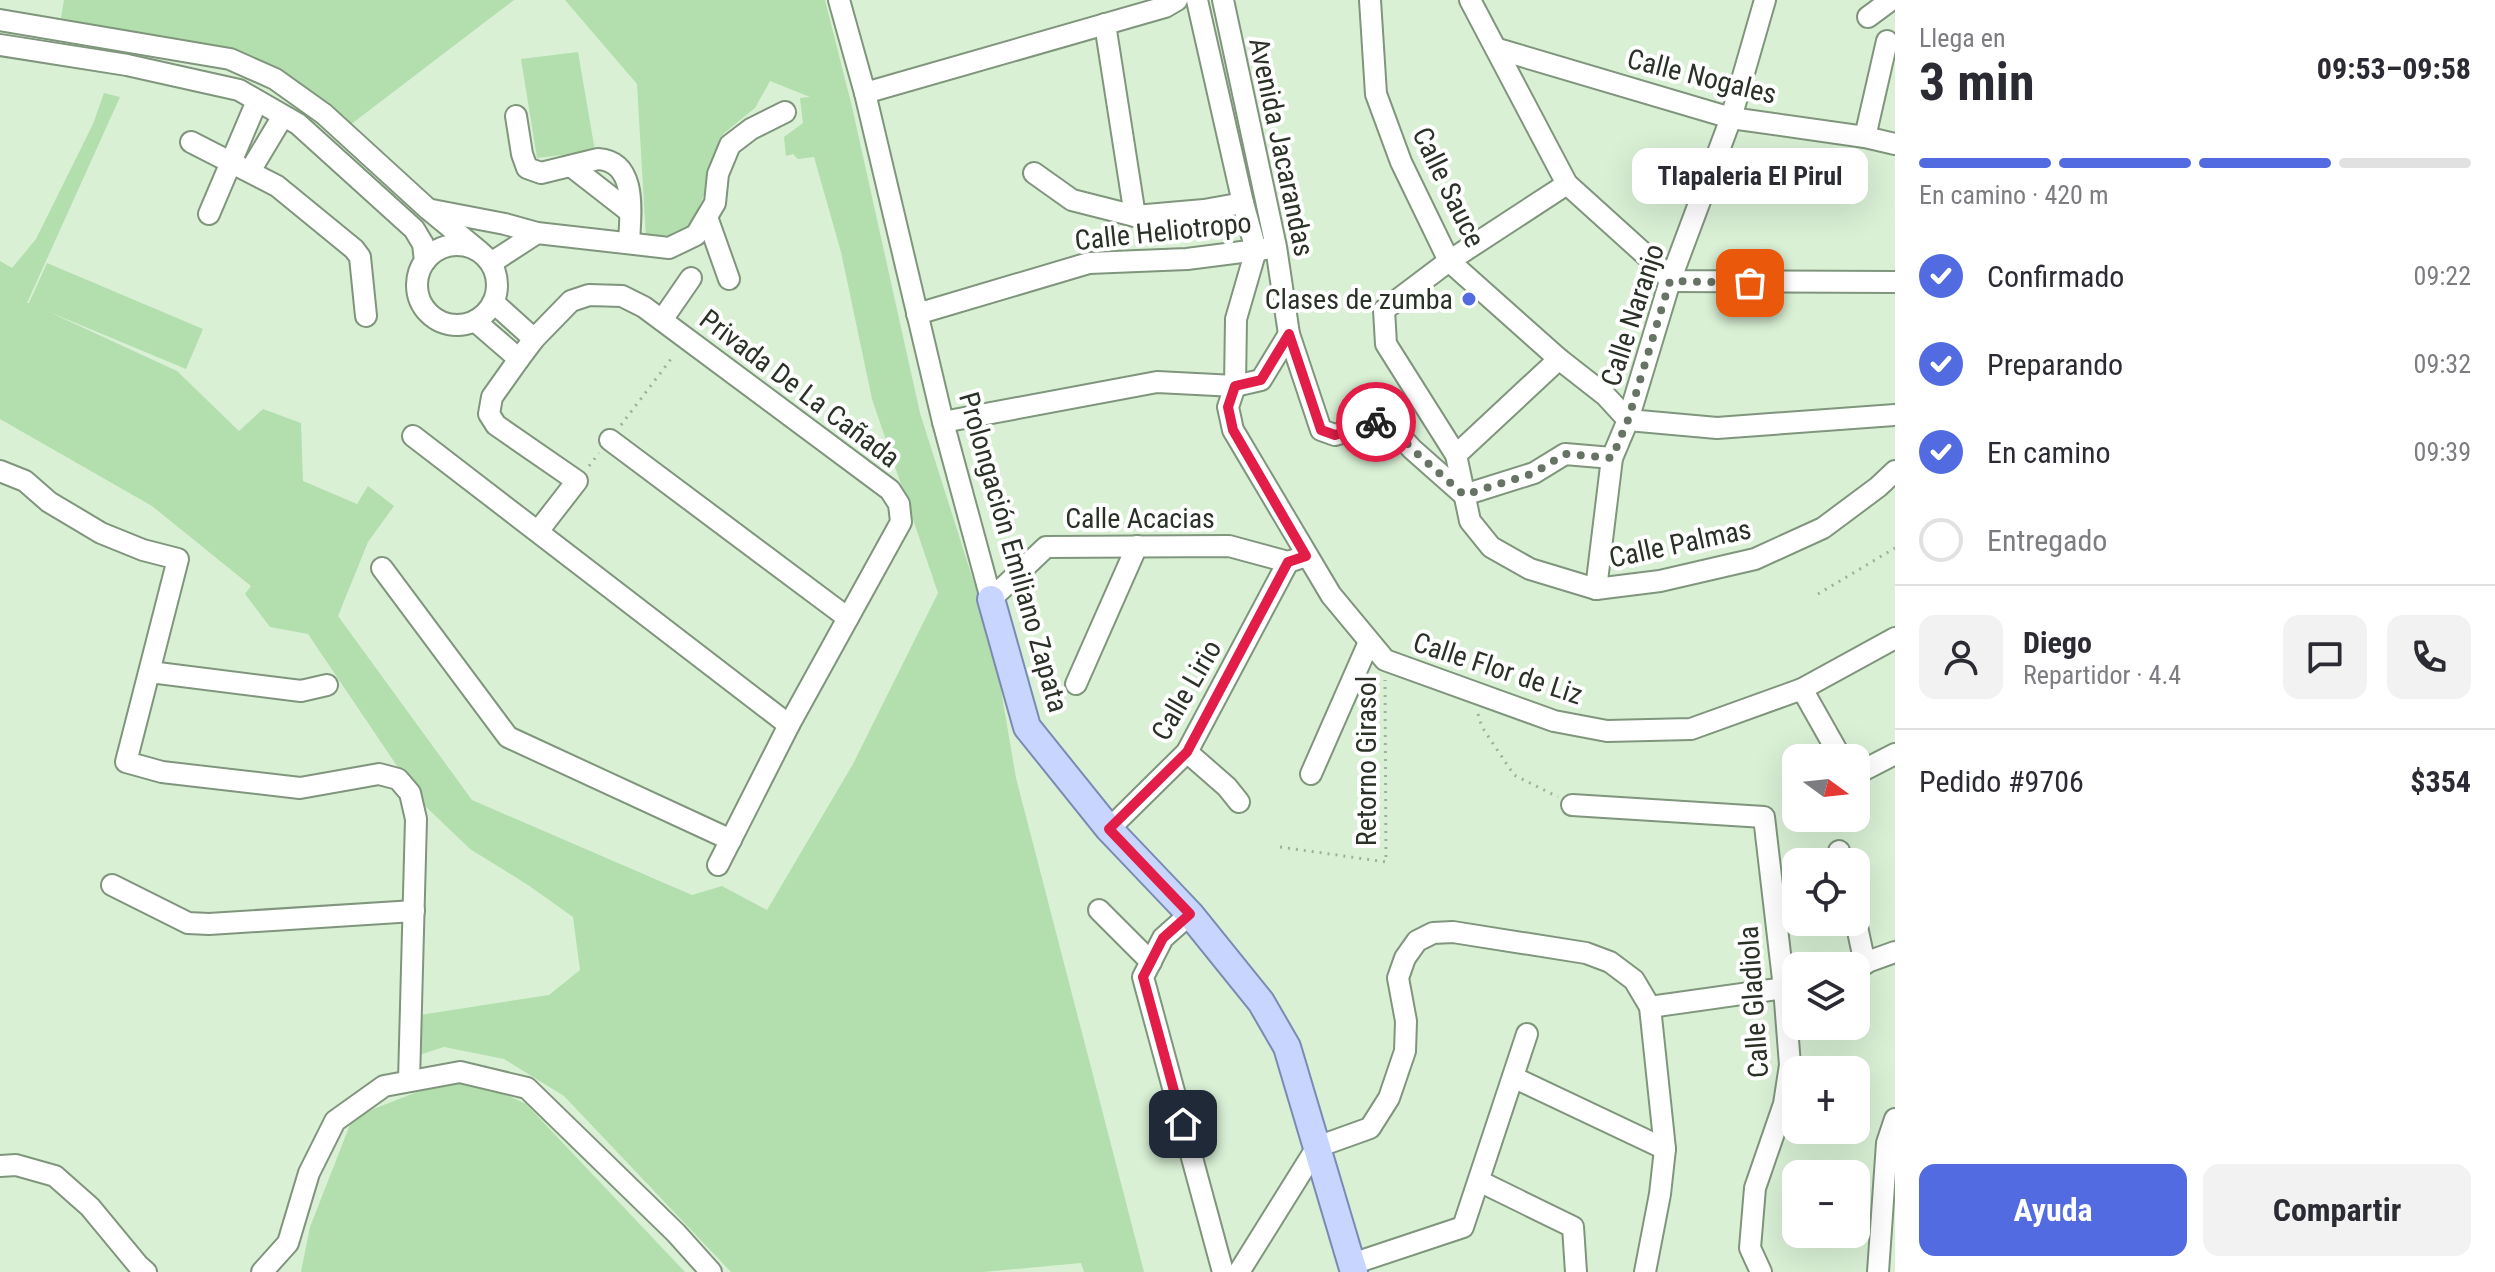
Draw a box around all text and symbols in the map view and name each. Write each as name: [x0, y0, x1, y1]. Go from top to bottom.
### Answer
text: Llega en: [1919, 23, 2006, 53]
street label: Avenida Jacarandas: [1242, 35, 1321, 259]
street label: Calle Nogales: [1624, 42, 1780, 111]
text: 09:53–09:58: [2317, 51, 2471, 86]
text: 3 min: [1919, 52, 2035, 113]
street label: Calle Sauce: [1405, 122, 1492, 253]
callout: Tlapaleria El Pirul: [1632, 147, 1868, 203]
text: Tlapaleria El Pirul: [1658, 161, 1843, 191]
text: En camino · 420 m: [1919, 180, 2108, 210]
street label: Calle Heliotropo: [1073, 206, 1253, 257]
street label: Calle Naranjo: [1594, 240, 1671, 391]
pin: [1716, 249, 1784, 317]
icon: check: [1919, 254, 1963, 298]
text: Confirmado: [1987, 259, 2124, 294]
icon: bag: [1728, 261, 1772, 305]
text: 09:22: [2414, 261, 2471, 291]
place label: Clases de zumba: [1265, 283, 1453, 316]
marker: Clases de zumba: [1460, 290, 1478, 308]
street label: Privada De La Cañada: [693, 303, 906, 474]
icon: check: [1919, 342, 1963, 386]
text: Preparando: [1987, 347, 2123, 382]
text: 09:32: [2414, 349, 2471, 379]
courier: [1336, 382, 1416, 462]
street label: Prolongación Emiliano Zapata: [952, 388, 1075, 716]
icon: bike: [1354, 400, 1398, 444]
icon: check: [1919, 430, 1963, 474]
text: En camino: [1987, 435, 2111, 470]
text: 09:39: [2414, 437, 2471, 467]
street label: Calle Acacias: [1065, 502, 1215, 535]
street label: Calle Palmas: [1606, 512, 1754, 575]
text: Entregado: [1987, 523, 2107, 558]
button: person: [1919, 615, 2003, 699]
button: chat: [2283, 615, 2367, 699]
button: phone: [2387, 615, 2471, 699]
text: Diego: [2023, 625, 2092, 660]
street label: Calle Flor de Liz: [1409, 626, 1587, 711]
street label: Calle Lirio: [1145, 634, 1228, 746]
text: Repartidor · 4.4: [2023, 660, 2181, 690]
street label: Retorno Girasol: [1350, 676, 1383, 846]
north arrow: [1782, 744, 1870, 832]
map controls: [1782, 744, 1870, 1248]
text: Pedido #9706: [1919, 764, 2084, 799]
text: $354: [2410, 764, 2471, 799]
button: locate: [1782, 848, 1870, 936]
street label: Calle Gladiola: [1732, 925, 1775, 1079]
button: layers: [1782, 952, 1870, 1040]
button: +: [1782, 1056, 1870, 1144]
pin: [1149, 1090, 1217, 1158]
icon: home: [1161, 1102, 1205, 1146]
button: −: [1782, 1160, 1870, 1248]
button: Ayuda: [1919, 1164, 2187, 1256]
button: Compartir: [2203, 1164, 2471, 1256]

